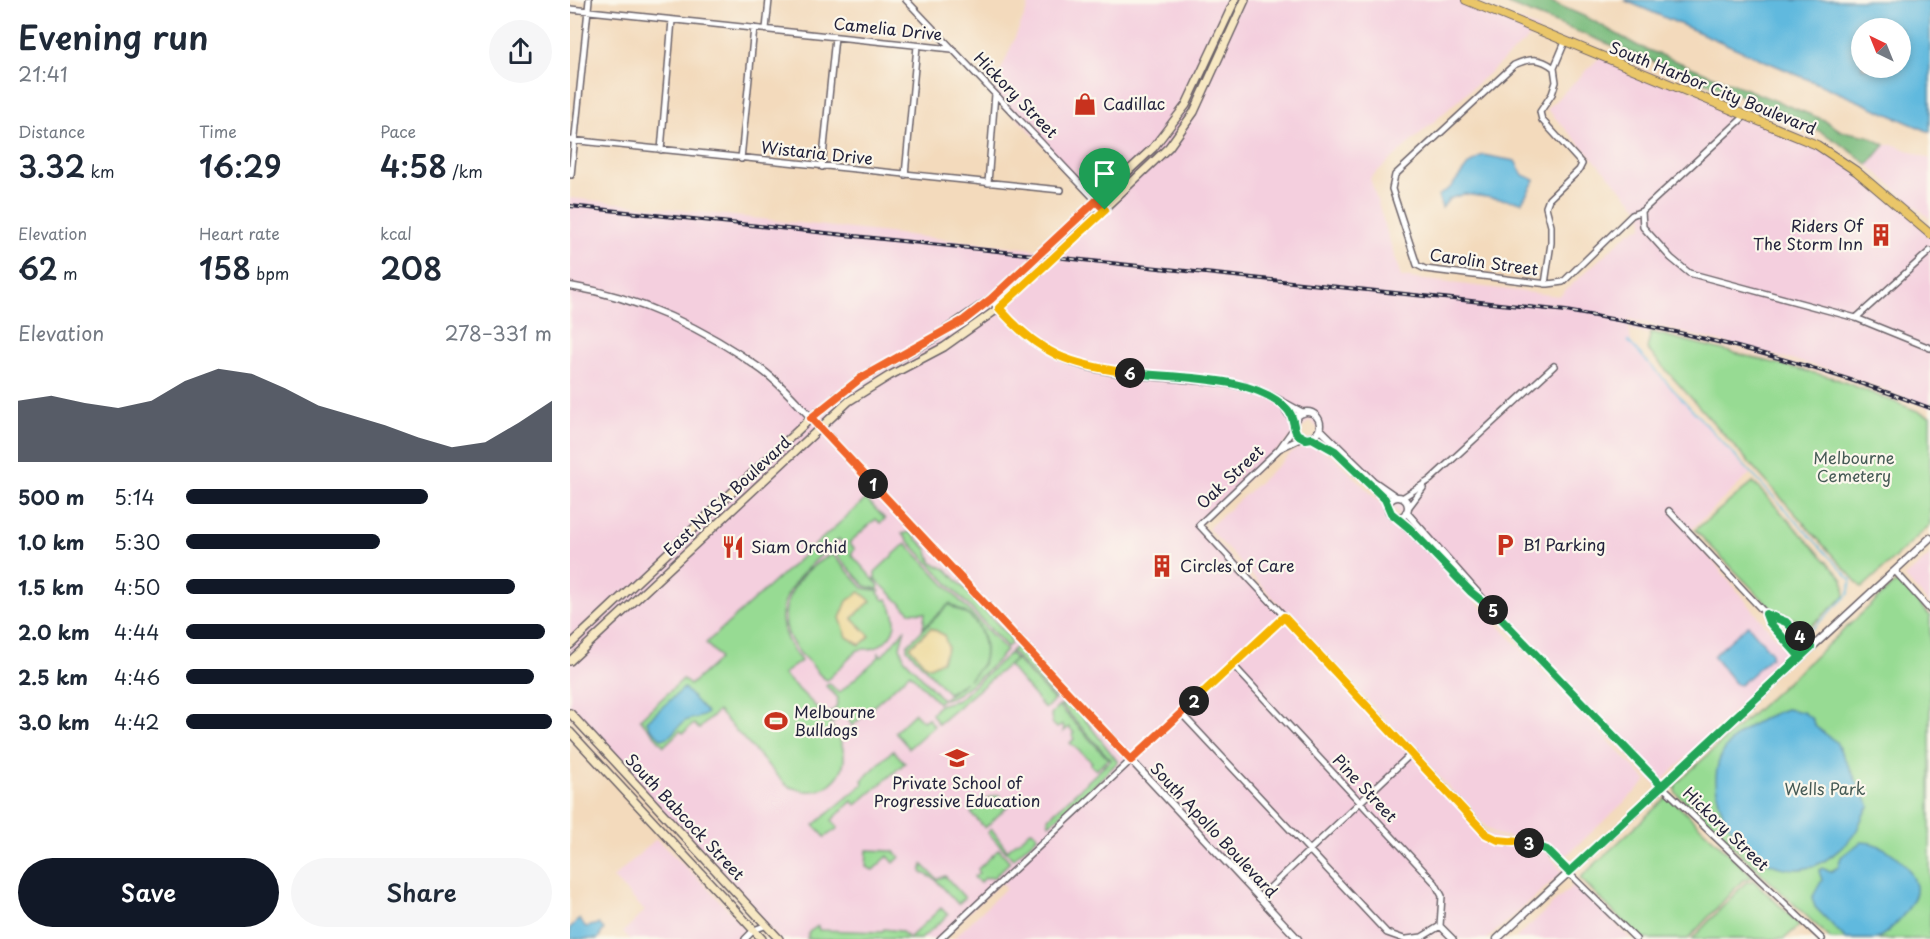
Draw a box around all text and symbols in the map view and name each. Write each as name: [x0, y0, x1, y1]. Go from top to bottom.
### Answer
street label: Camelia Drive: [832, 10, 944, 46]
text: Evening run: [18, 11, 209, 61]
north arrow: [1851, 18, 1911, 78]
map controls: [1851, 18, 1911, 78]
button: share: [489, 20, 552, 83]
street label: South Harbor City Boulevard: [1606, 34, 1821, 140]
street label: Hickory Street: [969, 46, 1065, 143]
text: 21:41: [18, 59, 68, 89]
shop icon: Cadillac: [1072, 91, 1098, 117]
place label: Cadillac: [1103, 91, 1165, 115]
text: Distance: [18, 119, 85, 143]
text: Time: [199, 119, 237, 143]
text: Pace: [380, 119, 416, 143]
street label: Wistaria Drive: [760, 134, 874, 170]
text: 3.32: [18, 143, 85, 188]
text: 16:29: [199, 143, 282, 188]
text: 4:58: [380, 143, 447, 188]
pin: [1079, 148, 1130, 210]
icon: arrive: [1088, 157, 1121, 190]
text: km: [85, 159, 115, 183]
text: /km: [447, 159, 483, 183]
place label: Riders Of The Storm Inn: [1753, 213, 1864, 255]
text: Elevation: [18, 221, 87, 245]
text: Heart rate: [199, 221, 280, 245]
text: kcal: [380, 221, 412, 245]
building icon: Riders Of The Storm Inn: [1868, 222, 1894, 248]
street label: Carolin Street: [1428, 242, 1540, 281]
text: 62: [18, 245, 58, 290]
text: 158: [199, 245, 251, 290]
text: 208: [380, 245, 442, 290]
text: m: [58, 261, 78, 285]
text: bpm: [251, 261, 289, 285]
text: Elevation: [18, 318, 104, 348]
text: 278–331 m: [444, 318, 552, 348]
pin: 6: [1115, 358, 1145, 388]
text: 6: [1124, 361, 1136, 385]
street label: East NASA Boulevard: [657, 430, 796, 561]
street label: Oak Street: [1190, 438, 1269, 514]
park label: Melbourne Cemetery: [1813, 445, 1895, 487]
pin: 1: [858, 469, 888, 499]
text: 1: [869, 472, 877, 496]
text: 500 m: [18, 482, 85, 512]
text: 5:14: [114, 482, 155, 512]
text: 1.0 km: [18, 527, 85, 557]
text: 5:30: [114, 527, 160, 557]
parking icon: B1 Parking: [1492, 532, 1518, 558]
place label: B1 Parking: [1523, 532, 1606, 556]
restaurant icon: Siam Orchid: [720, 534, 746, 560]
place label: Siam Orchid: [751, 534, 847, 558]
building icon: Circles of Care: [1149, 553, 1175, 579]
place label: Circles of Care: [1180, 553, 1295, 577]
text: 1.5 km: [18, 572, 84, 602]
text: 4:50: [114, 572, 160, 602]
pin: 5: [1478, 595, 1508, 625]
text: 5: [1488, 598, 1498, 622]
text: 2.0 km: [18, 617, 90, 647]
text: 4:44: [114, 617, 159, 647]
pin: 4: [1785, 621, 1815, 651]
text: 4: [1795, 624, 1805, 648]
text: 2.5 km: [18, 662, 88, 692]
text: 4:46: [114, 662, 160, 692]
pin: 2: [1179, 686, 1209, 716]
text: 2: [1188, 689, 1200, 713]
place label: Melbourne Bulldogs: [794, 699, 876, 741]
text: 3.0 km: [18, 707, 90, 737]
text: 4:42: [114, 707, 159, 737]
sports icon: Melbourne Bulldogs: [763, 708, 789, 734]
school or university icon: Private School of Progressive Education: [944, 745, 970, 771]
street label: South Babcock Street: [621, 748, 751, 885]
street label: Pine Street: [1328, 748, 1404, 827]
street label: South Apollo Boulevard: [1146, 756, 1284, 902]
place label: Private School of Progressive Education: [874, 770, 1040, 812]
park label: Wells Park: [1784, 776, 1866, 800]
street label: Hickory Street: [1678, 781, 1776, 876]
pin: 3: [1514, 828, 1544, 858]
text: 3: [1524, 831, 1534, 855]
button: Save: [18, 858, 279, 927]
button: Share: [291, 858, 552, 927]

